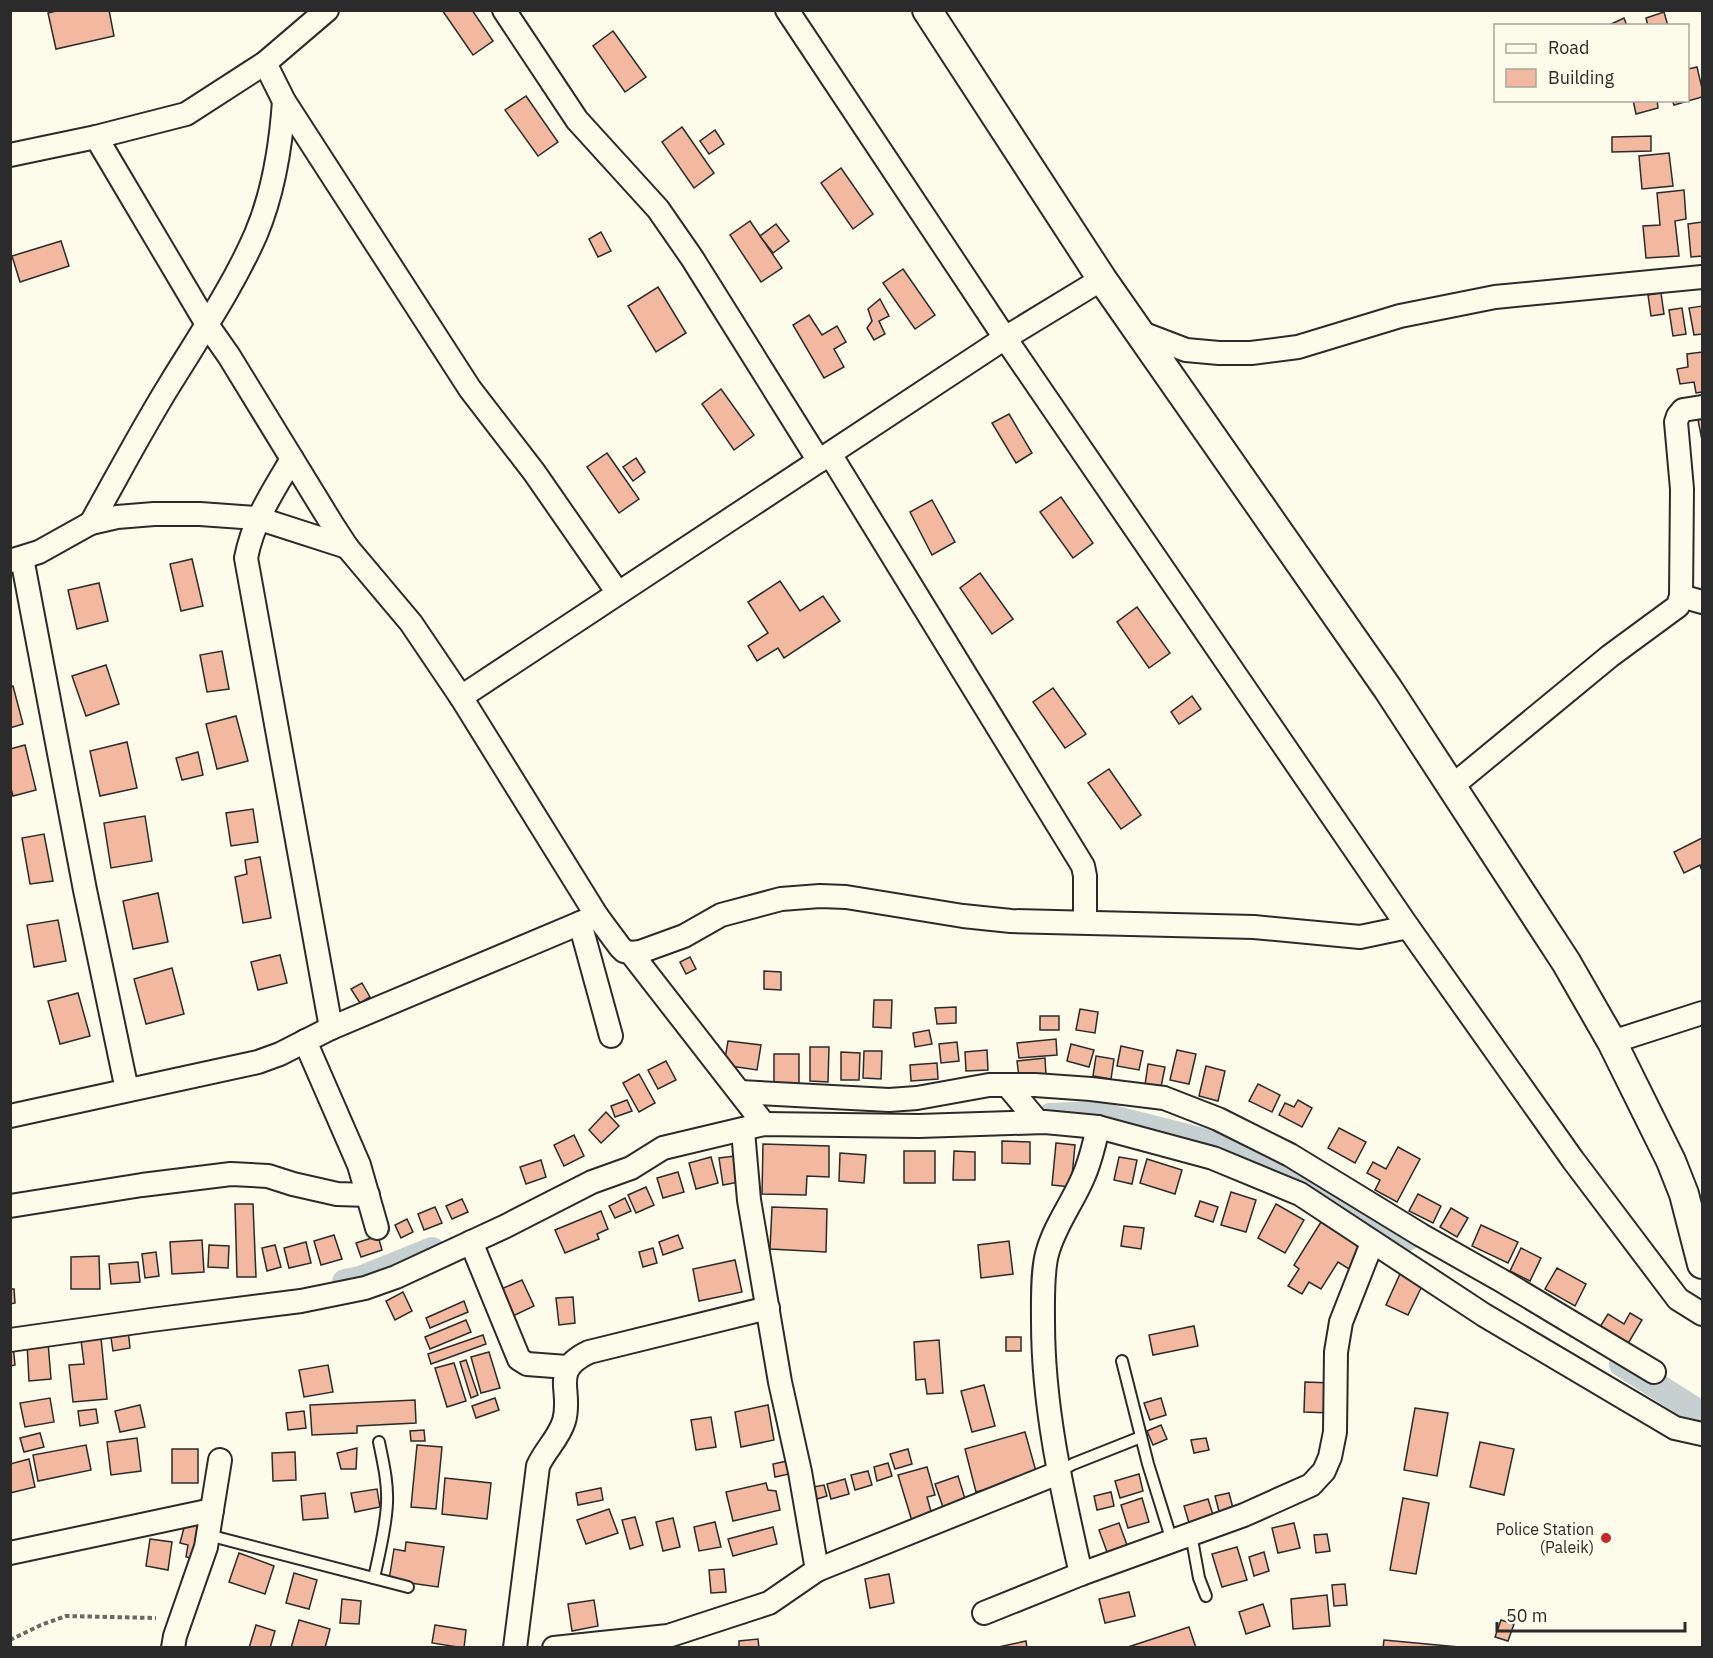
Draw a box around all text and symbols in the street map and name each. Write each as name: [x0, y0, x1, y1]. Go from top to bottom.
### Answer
legend: [1494, 24, 1689, 102]
text: Road: [1548, 36, 1589, 59]
text: Building: [1548, 66, 1615, 89]
place label: Police Station (Paleik): [1496, 1519, 1594, 1557]
marker: Police Station (Paleik): [1599, 1531, 1613, 1545]
scale bar: [1497, 1595, 1684, 1633]
text: 50 m: [1506, 1604, 1548, 1627]

